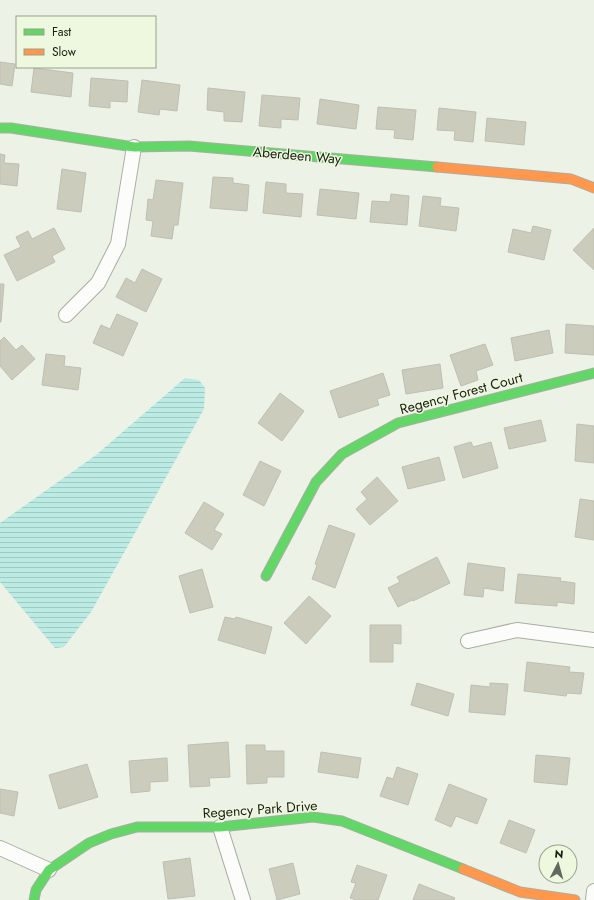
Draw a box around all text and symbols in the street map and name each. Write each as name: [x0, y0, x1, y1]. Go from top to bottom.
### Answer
legend: [16, 16, 156, 68]
text: Fast: [52, 23, 71, 41]
text: Slow: [52, 43, 77, 61]
street label: Aberdeen Way: [252, 141, 343, 169]
street label: Regency Forest Court: [397, 367, 525, 419]
street label: Regency Park Drive: [202, 795, 318, 823]
north arrow: [538, 844, 578, 884]
text: N: [554, 846, 564, 862]

